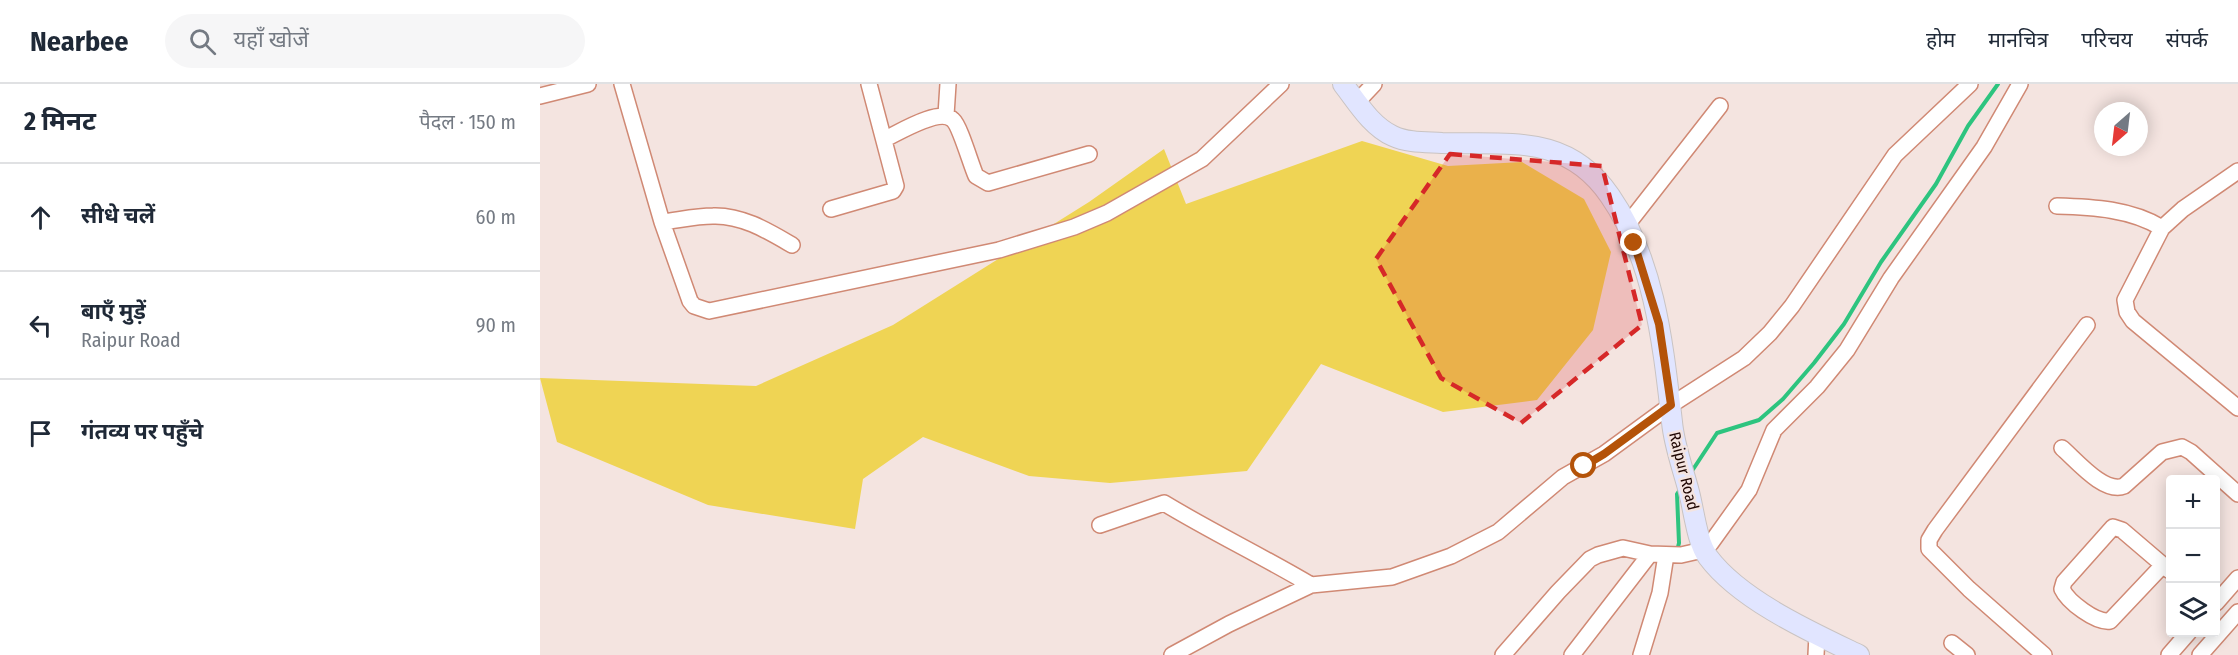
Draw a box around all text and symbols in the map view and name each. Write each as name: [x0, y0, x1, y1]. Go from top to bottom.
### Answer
search box: [165, 14, 585, 68]
text: Nearbee: [30, 25, 129, 58]
icon: search: [186, 25, 219, 58]
text: यहाँ खोजें: [234, 26, 309, 53]
text: होम: [1926, 27, 1955, 53]
text: मानचित्र: [1988, 27, 2048, 53]
text: परिचय: [2081, 27, 2133, 53]
text: संपर्क: [2166, 27, 2208, 53]
north arrow: [2094, 102, 2148, 156]
text: 2 मिनट: [24, 106, 96, 137]
text: पैदल · 150 m: [419, 110, 516, 134]
icon: ahead: [24, 201, 57, 234]
text: सीधे चलें: [81, 202, 155, 229]
text: 60 m: [476, 205, 516, 229]
route end: [1620, 229, 1646, 255]
text: बाएँ मुड़ें: [81, 298, 146, 325]
icon: left: [24, 309, 57, 342]
text: 90 m: [476, 313, 516, 337]
text: Raipur Road: [81, 328, 181, 352]
icon: arrive: [24, 417, 57, 450]
text: गंतव्य पर पहुँचे: [81, 418, 203, 445]
street label: Raipur Road: [1665, 430, 1703, 512]
route start: [1570, 452, 1596, 478]
map controls: [2166, 475, 2220, 637]
button: +: [2166, 475, 2220, 529]
button: −: [2166, 529, 2220, 583]
button: layers: [2166, 583, 2220, 637]

